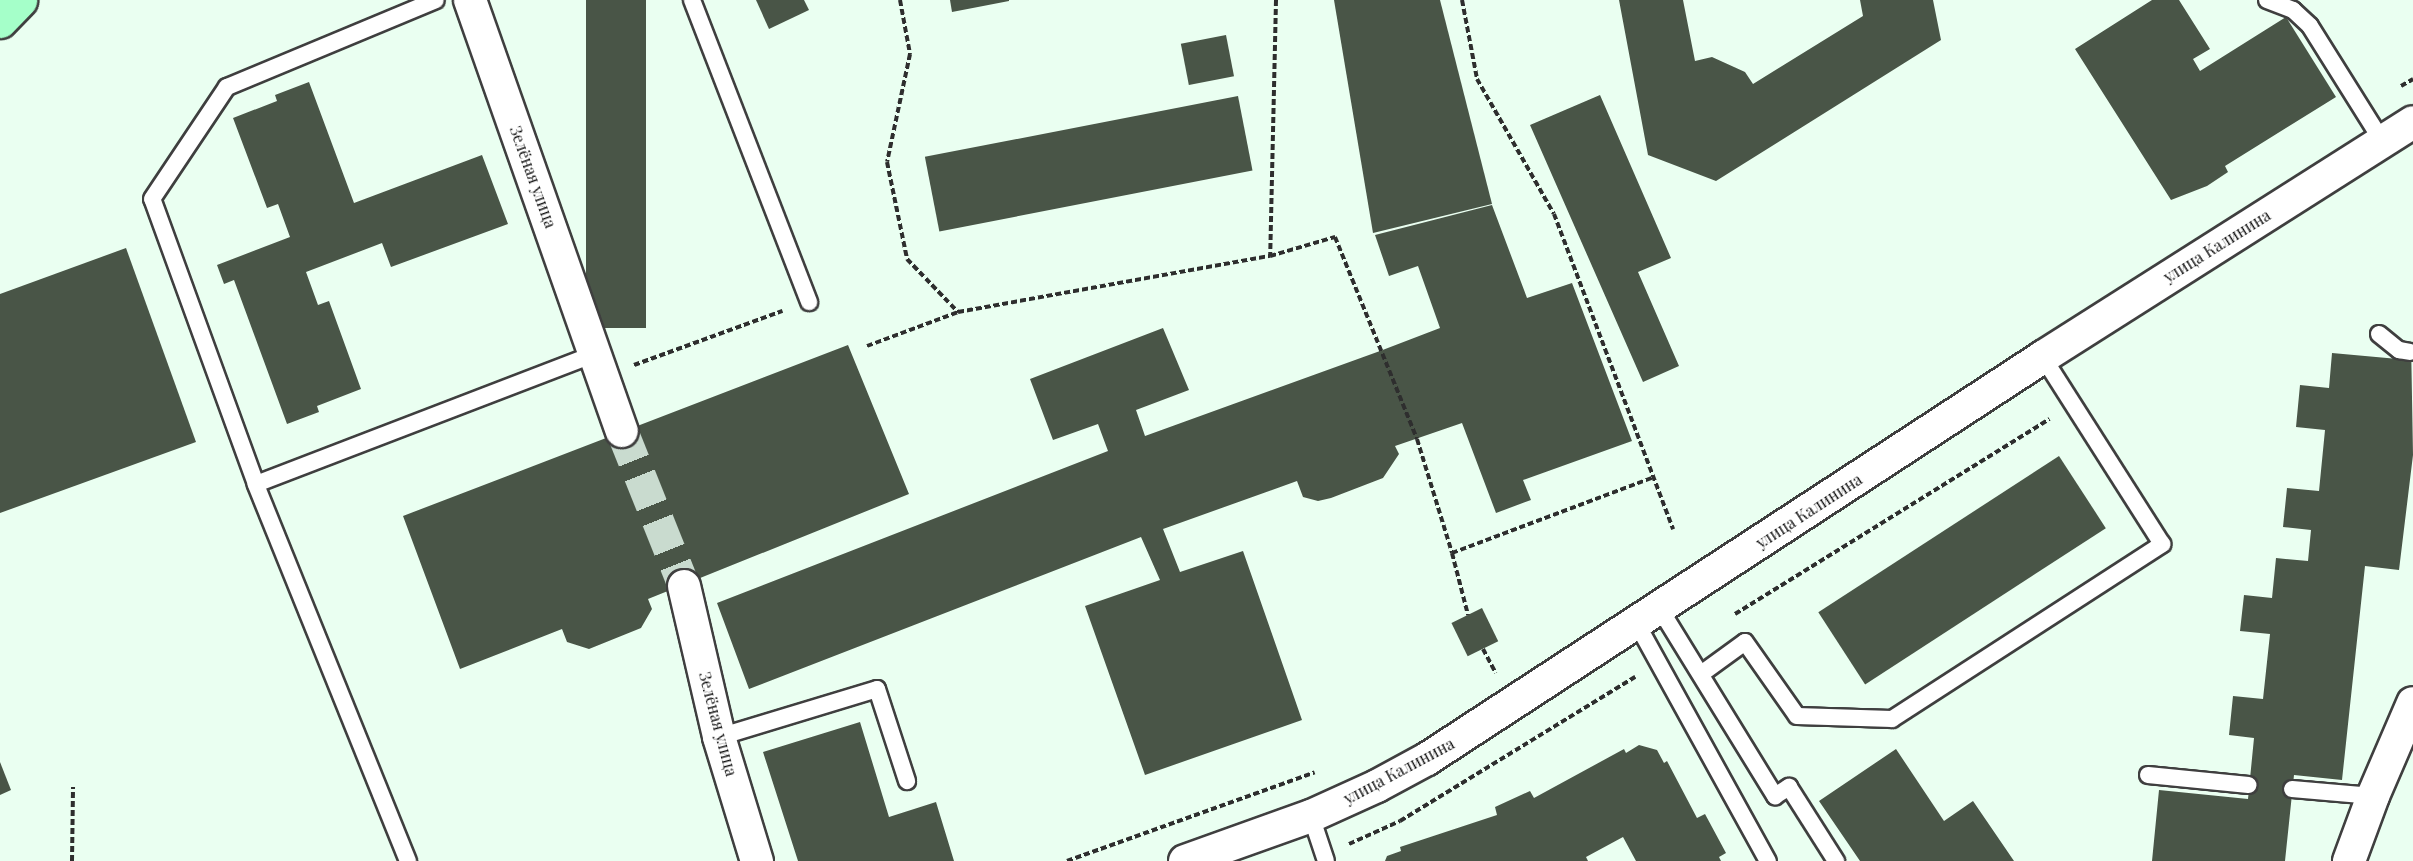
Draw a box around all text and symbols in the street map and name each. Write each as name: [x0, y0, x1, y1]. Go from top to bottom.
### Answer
street label: Зелёная улица: [506, 123, 560, 231]
street label: улица Калинина: [2160, 205, 2274, 287]
street label: улица Калинина: [1752, 470, 1866, 552]
street label: Зелёная улица: [695, 670, 741, 778]
street label: улица Калинина: [1340, 734, 1458, 808]

